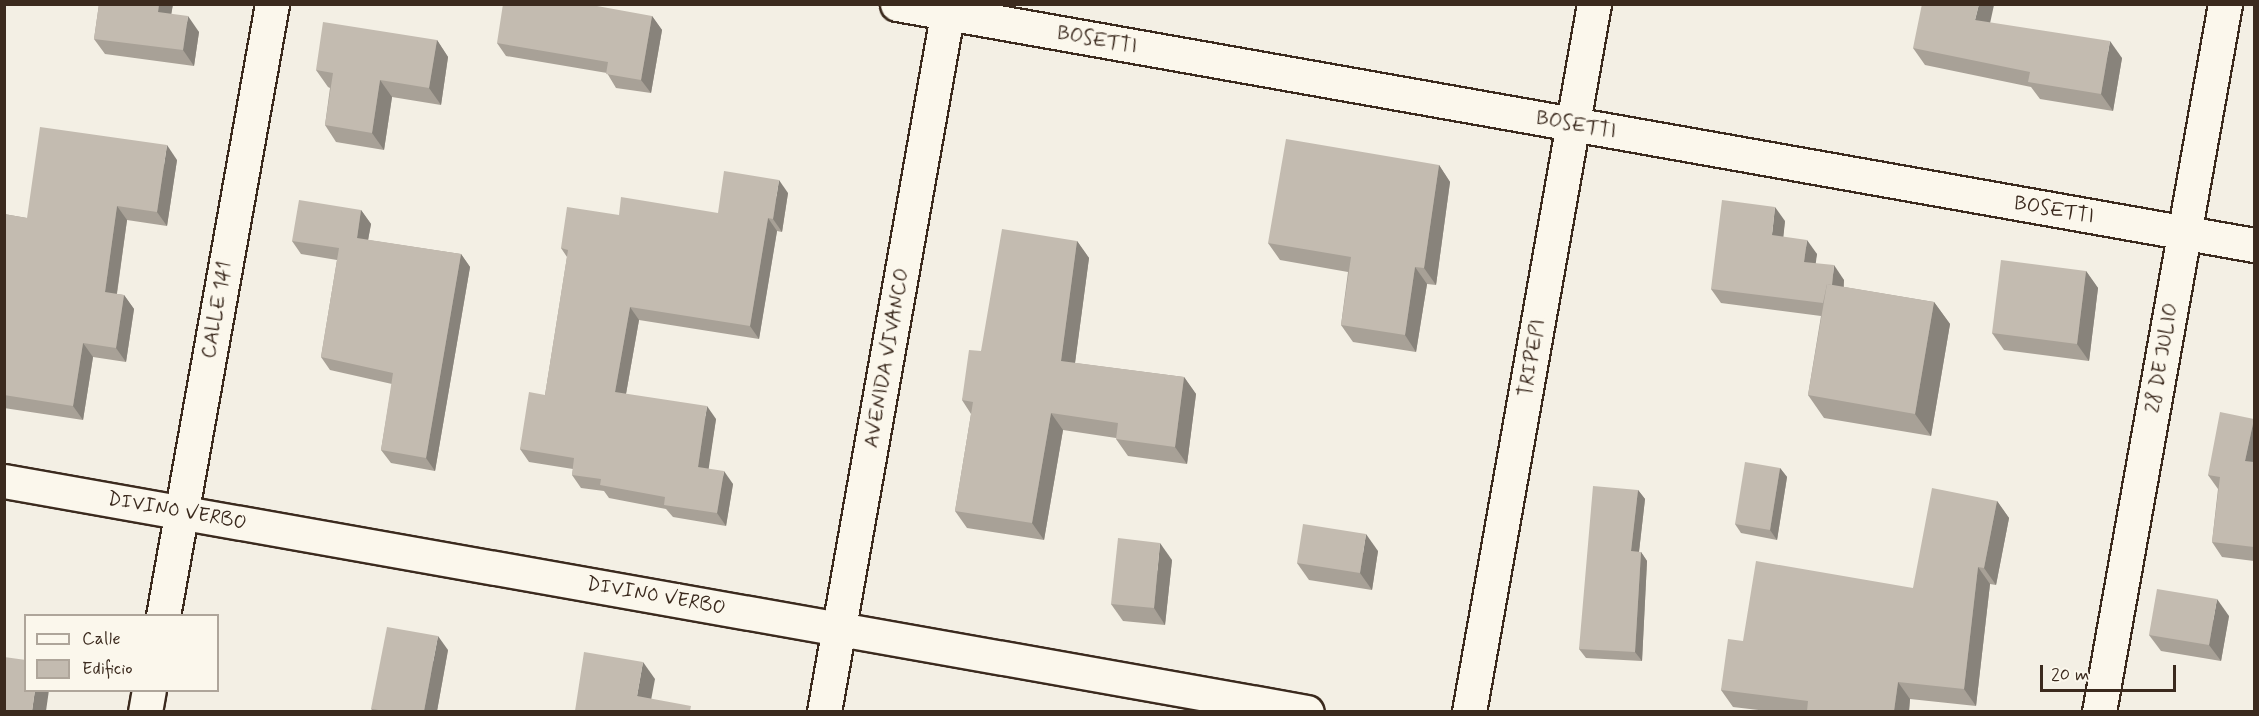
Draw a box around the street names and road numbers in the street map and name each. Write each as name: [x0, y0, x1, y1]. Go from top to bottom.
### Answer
street label: BOSETTI: [1055, 21, 1139, 59]
street label: BOSETTI: [1534, 106, 1618, 144]
street label: BOSETTI: [2012, 191, 2096, 229]
street label: CALLE 141: [197, 260, 237, 360]
street label: AVENIDA VIVANCO: [860, 268, 914, 448]
street label: 28 DE JULIO: [2140, 299, 2184, 417]
street label: TRIPEPI: [1513, 317, 1551, 399]
street label: DIVINO VERBO: [106, 487, 248, 535]
street label: DIVINO VERBO: [585, 572, 727, 620]

